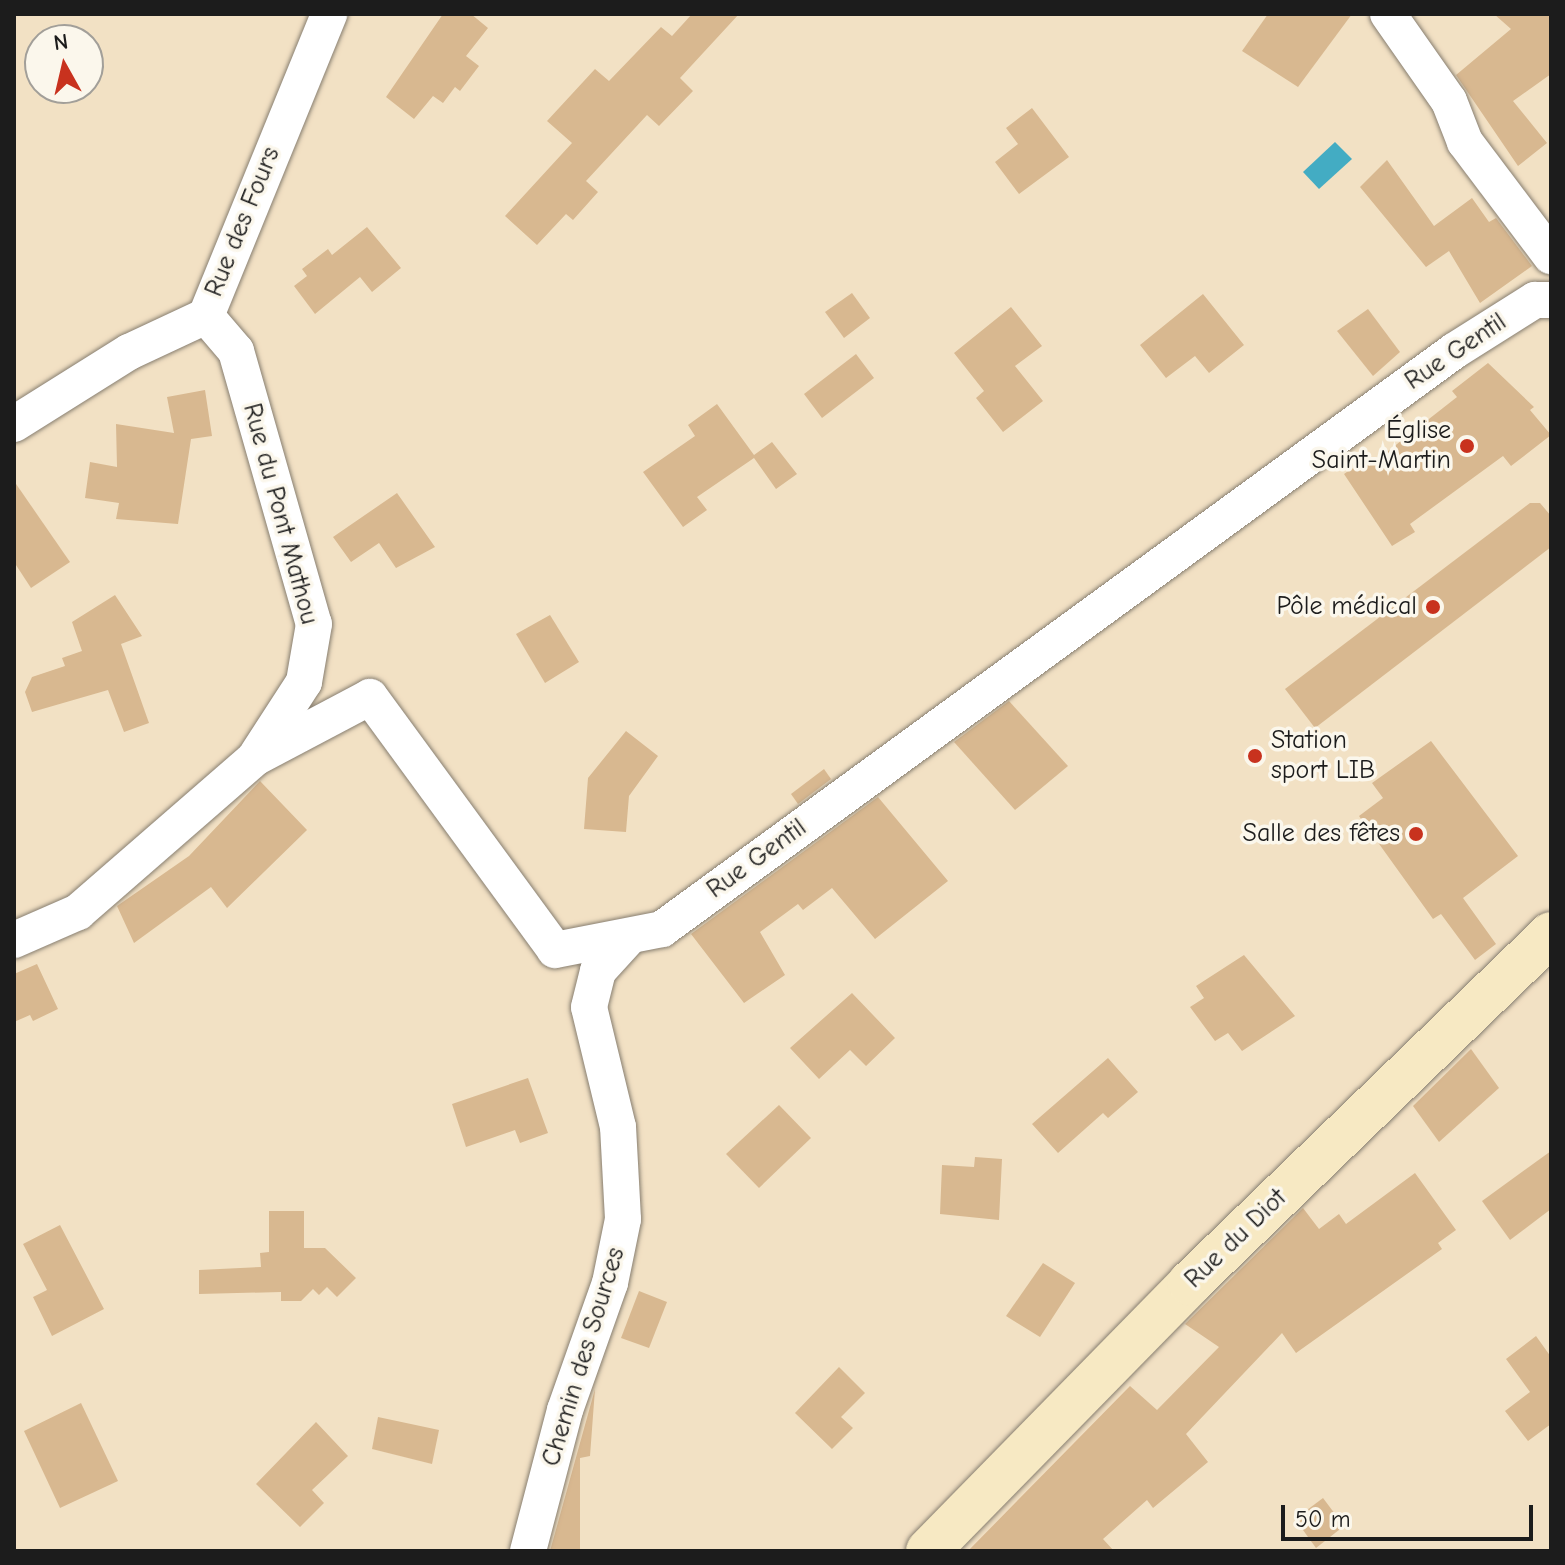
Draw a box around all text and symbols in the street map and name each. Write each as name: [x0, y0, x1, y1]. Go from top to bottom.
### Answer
north arrow: [24, 24, 104, 104]
text: N: [52, 28, 70, 56]
street label: Rue des Fours: [199, 143, 287, 301]
street label: Rue Gentil: [1399, 307, 1513, 397]
street label: Rue du Pont Mathou: [235, 400, 325, 628]
place label: Église Saint-Martin: [1312, 415, 1451, 476]
marker: Église Saint-Martin: [1458, 437, 1476, 455]
place label: Pôle médical: [1277, 591, 1417, 623]
marker: Pôle médical: [1424, 598, 1442, 616]
place label: Station sport LIB: [1271, 725, 1375, 786]
marker: Station sport LIB: [1246, 747, 1264, 765]
street label: Rue Gentil: [701, 812, 813, 906]
place label: Salle des fêtes: [1243, 818, 1400, 850]
marker: Salle des fêtes: [1407, 825, 1425, 843]
street label: Rue du Diot: [1179, 1183, 1293, 1295]
street label: Chemin des Sources: [536, 1244, 632, 1470]
scale bar: [1285, 1489, 1537, 1539]
text: 50 m: [1295, 1505, 1351, 1533]

